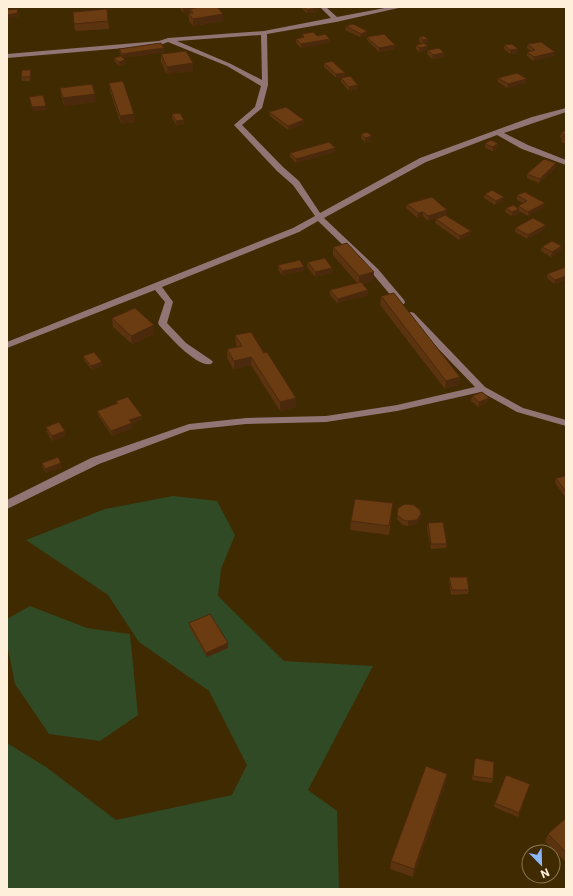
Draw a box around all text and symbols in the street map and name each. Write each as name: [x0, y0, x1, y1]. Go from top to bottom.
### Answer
north arrow: [521, 844, 561, 884]
text: N: [539, 866, 551, 881]

